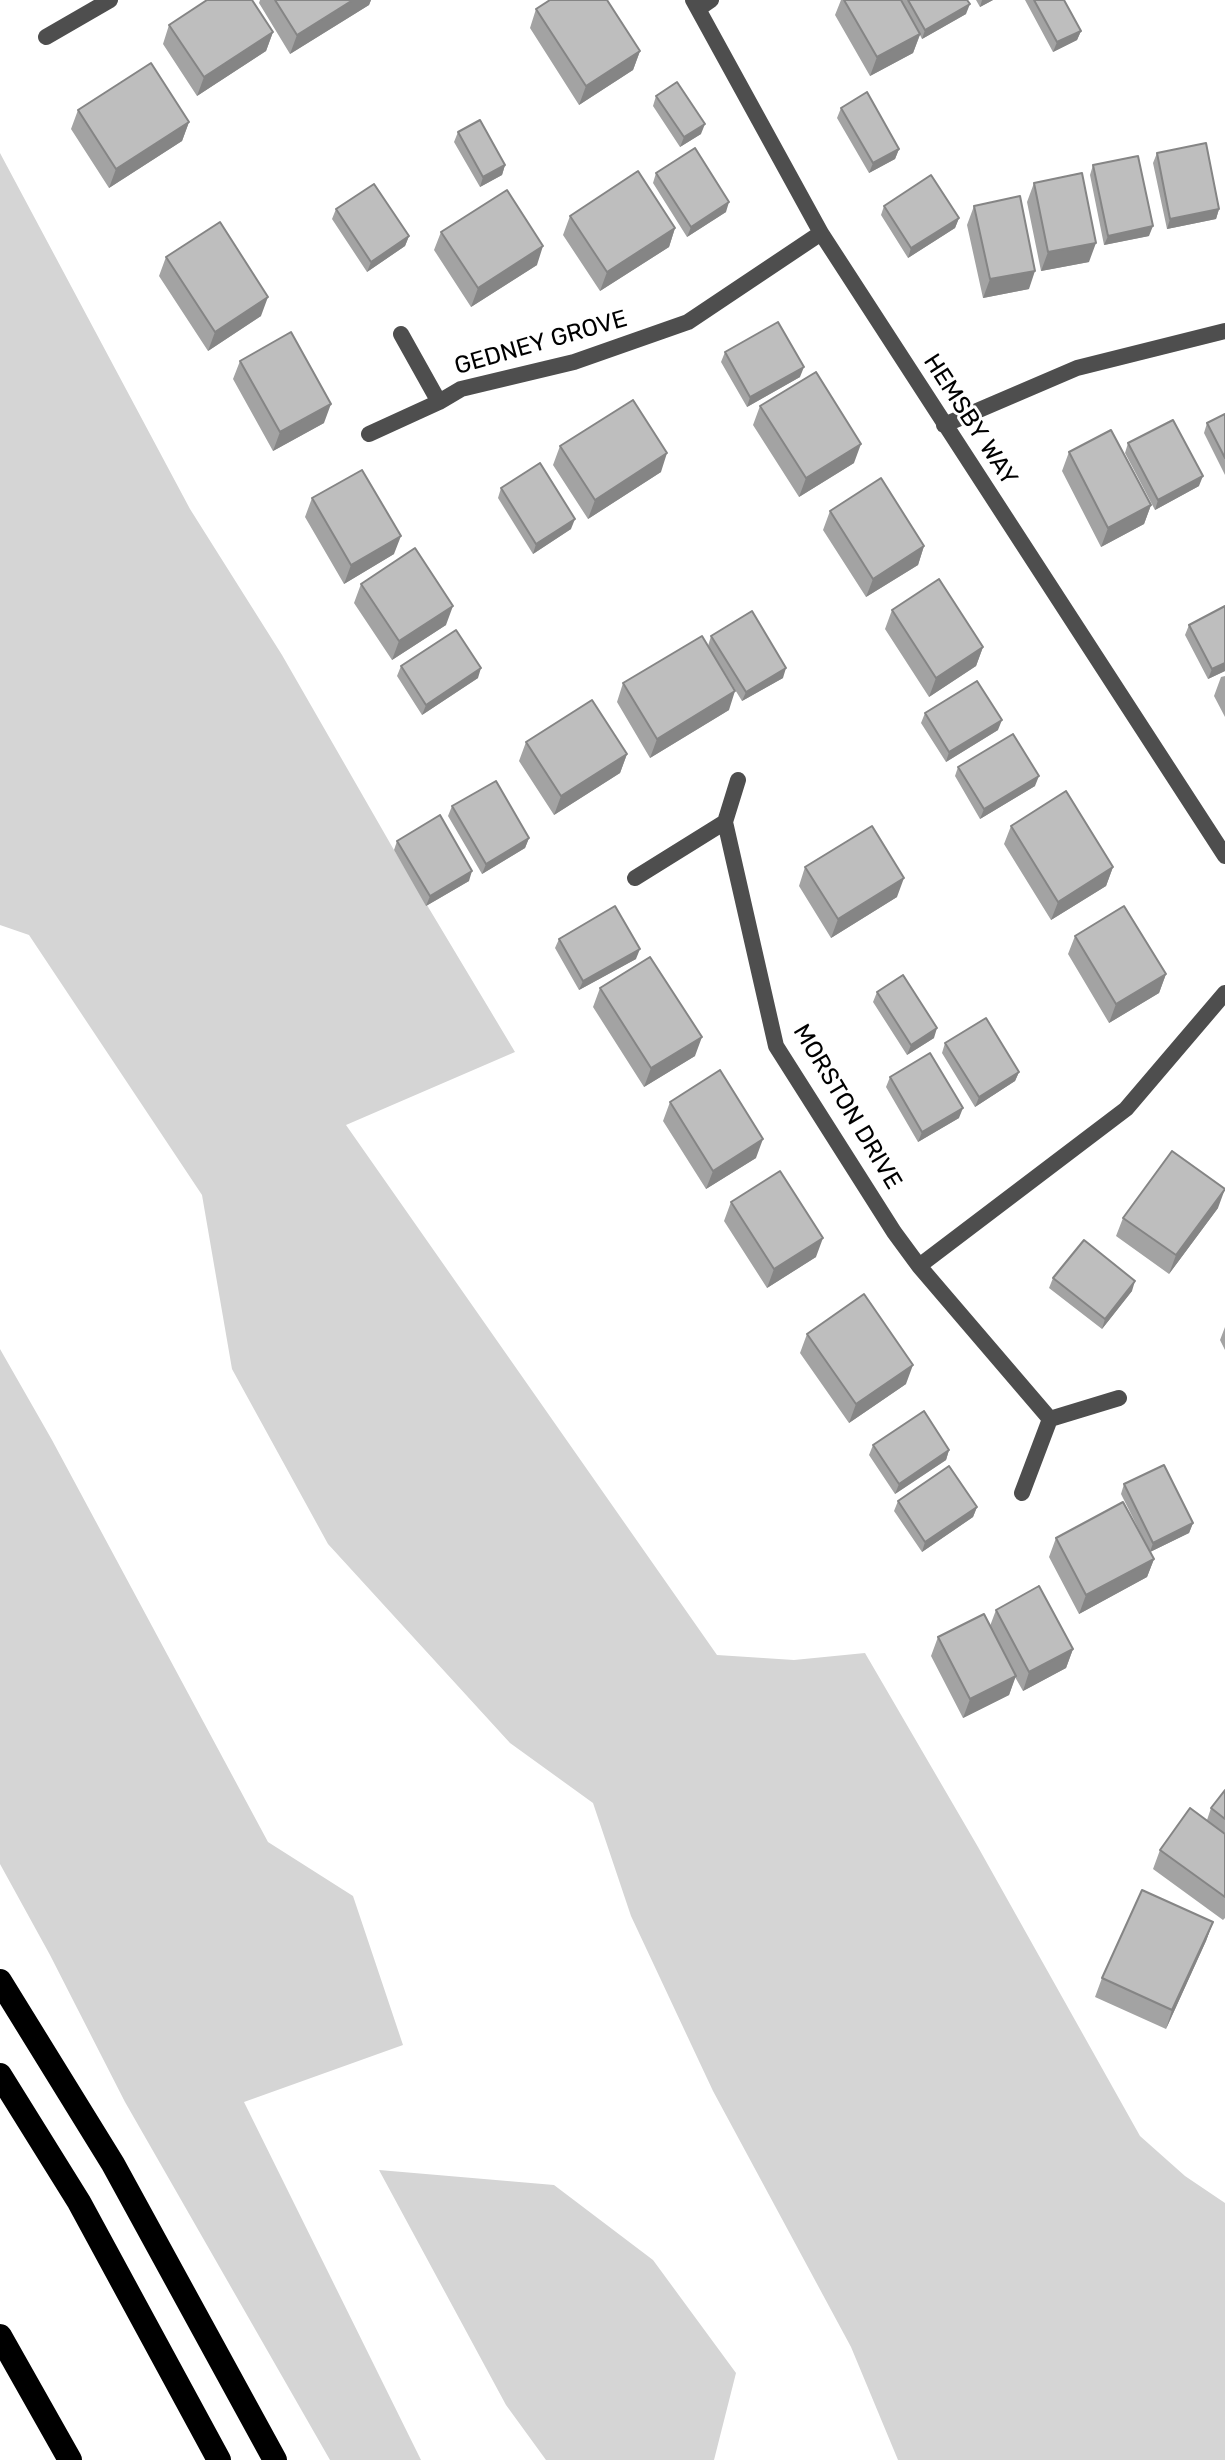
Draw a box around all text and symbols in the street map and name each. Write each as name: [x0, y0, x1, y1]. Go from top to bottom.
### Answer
street label: GEDNEY GROVE: [451, 305, 631, 381]
street label: HEMSBY WAY: [917, 349, 1023, 491]
street label: MORSTON DRIVE: [786, 1019, 908, 1195]

